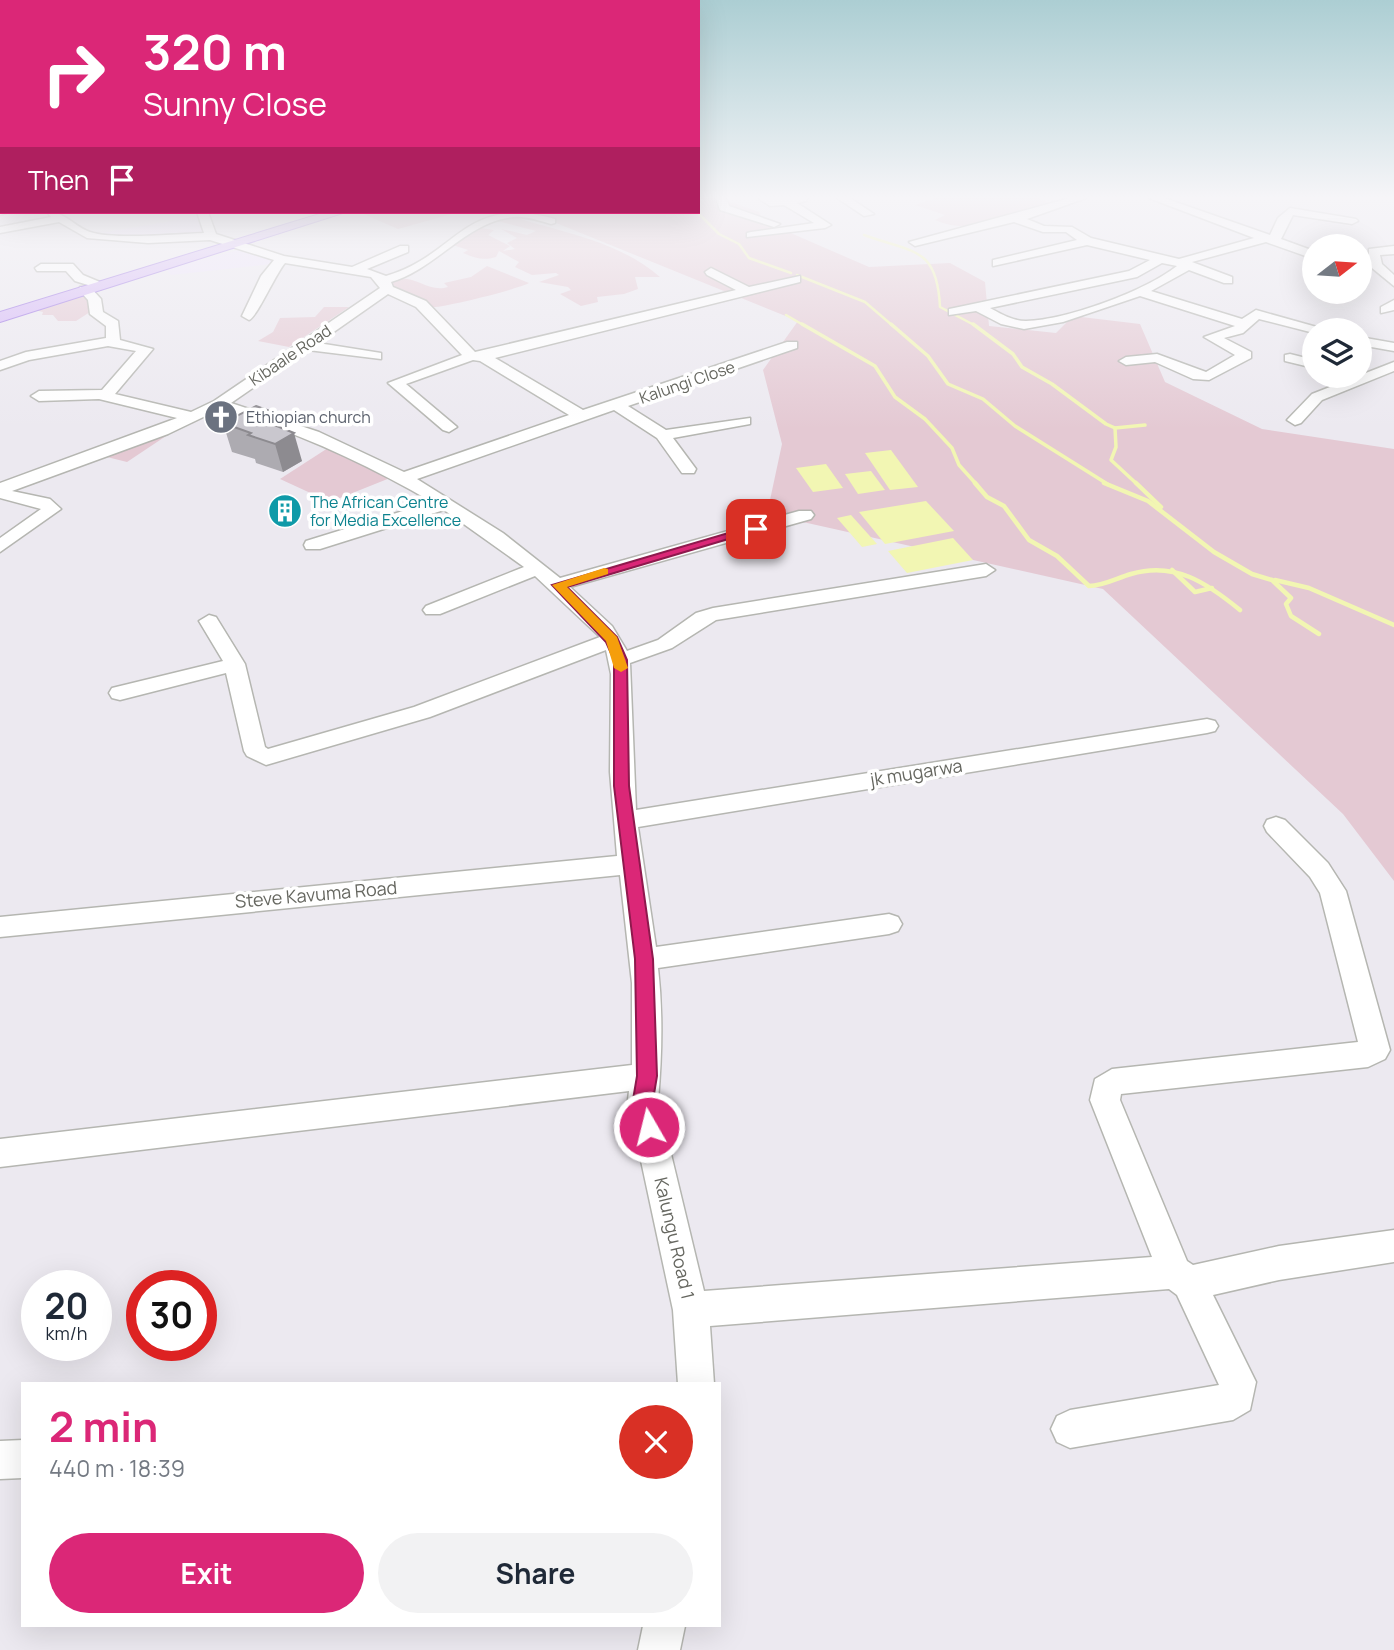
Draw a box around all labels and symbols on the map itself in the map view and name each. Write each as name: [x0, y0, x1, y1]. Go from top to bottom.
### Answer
north arrow: [1302, 234, 1372, 304]
street label: Kibaale Road: [245, 319, 335, 391]
street label: Kalungi Close: [636, 355, 738, 409]
church icon: Ethiopian church: [202, 398, 240, 436]
place label: Ethiopian church: [246, 406, 371, 428]
place label: The African Centre for Media Excellence: [310, 491, 461, 531]
building icon: The African Centre for Media Excellence: [266, 492, 304, 530]
pin: [726, 499, 786, 559]
street label: jk mugarwa: [867, 753, 964, 791]
street label: Steve Kavuma Road: [234, 875, 398, 913]
position arrow: [612, 1090, 686, 1164]
street label: Kalungu Road 1: [649, 1175, 701, 1301]
speed limit sign: 30: [126, 1270, 217, 1361]

